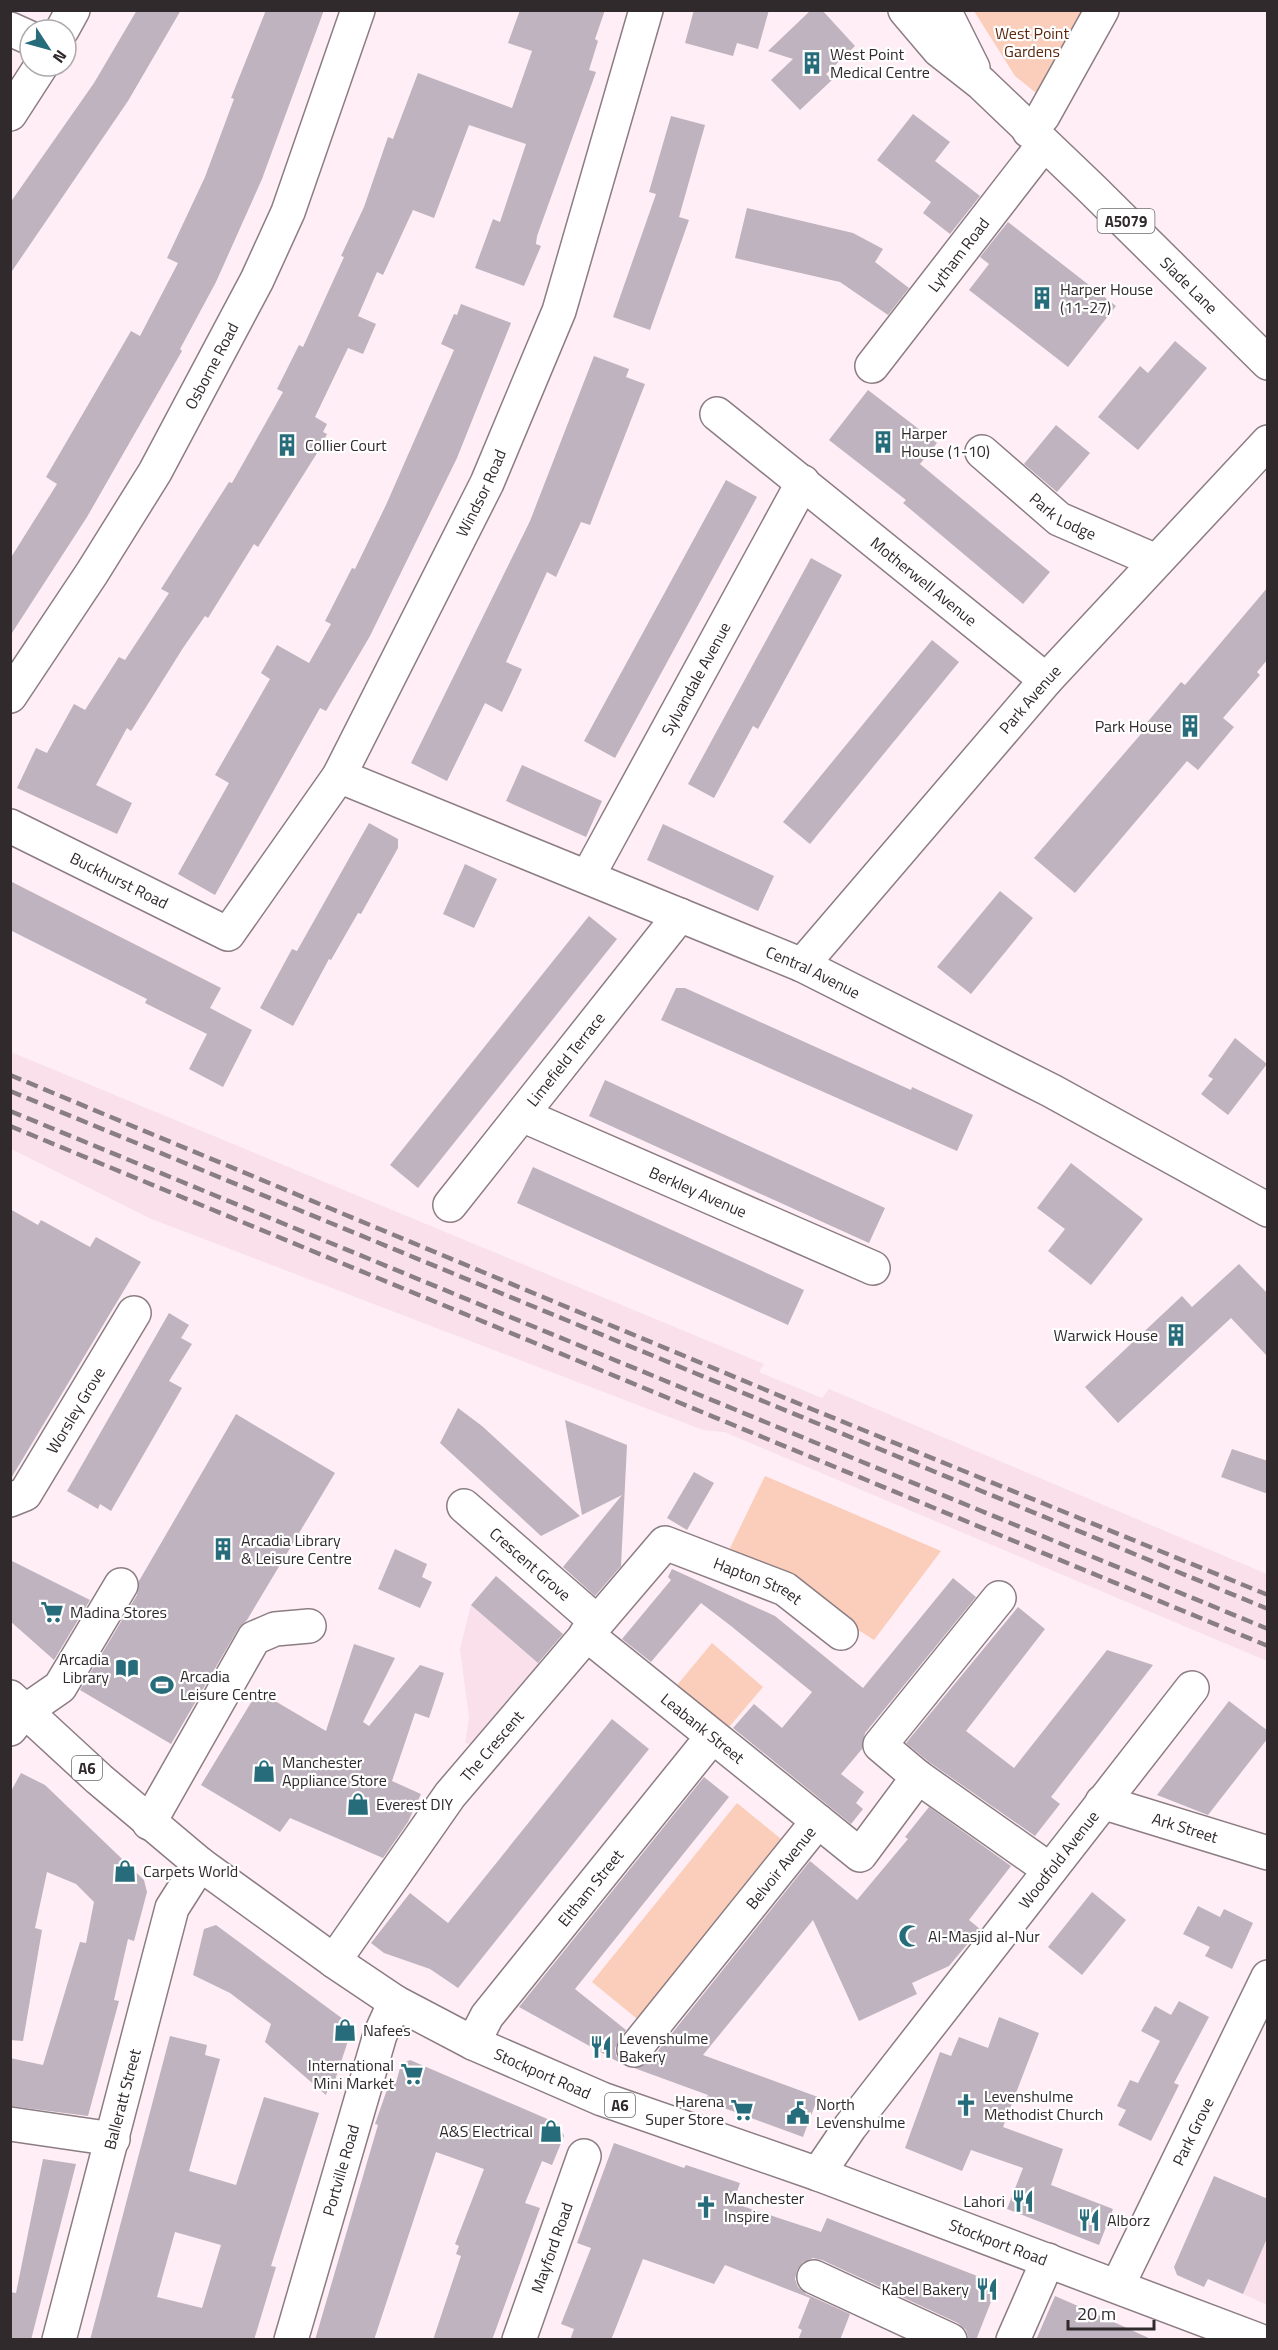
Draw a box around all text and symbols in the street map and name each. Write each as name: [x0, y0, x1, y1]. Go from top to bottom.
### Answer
north arrow: [18, 18, 78, 78]
park label: West Point Gardens: [995, 21, 1069, 63]
place label: West Point Medical Centre: [830, 42, 930, 84]
text: N: [47, 45, 73, 68]
building icon: West Point Medical Centre: [799, 50, 825, 76]
road number: A5079: [1098, 209, 1154, 233]
street label: Lytham Road: [922, 212, 995, 297]
street label: Slade Lane: [1155, 251, 1224, 319]
place label: Harper House (11-27): [1060, 277, 1153, 319]
building icon: Harper House (11-27): [1029, 285, 1055, 311]
street label: Osborne Road: [178, 318, 244, 414]
place label: Harper House (1-10): [901, 421, 990, 463]
building icon: Harper House (1-10): [870, 429, 896, 455]
building icon: Collier Court: [274, 432, 300, 458]
place label: Collier Court: [305, 433, 387, 457]
street label: Windsor Road: [450, 446, 512, 541]
street label: Park Lodge: [1024, 487, 1100, 546]
street label: Motherwell Avenue: [865, 531, 982, 632]
street label: Sylvandale Avenue: [655, 617, 737, 740]
street label: Park Avenue: [993, 659, 1066, 739]
building icon: Park House: [1177, 713, 1203, 739]
place label: Park House: [1095, 714, 1172, 738]
street label: Buckhurst Road: [66, 846, 173, 915]
street label: Central Avenue: [762, 940, 864, 1004]
street label: Limefield Terrace: [521, 1007, 611, 1112]
street label: Berkley Avenue: [645, 1160, 751, 1224]
building icon: Warwick House: [1163, 1322, 1189, 1348]
place label: Warwick House: [1053, 1323, 1158, 1347]
street label: Worsley Grove: [40, 1362, 111, 1458]
street label: Crescent Grove: [484, 1521, 576, 1606]
place label: Arcadia Library & Leisure Centre: [241, 1528, 352, 1570]
building icon: Arcadia Library & Leisure Centre: [210, 1536, 236, 1562]
street label: Hapton Street: [710, 1551, 808, 1610]
supermarket icon: Madina Stores: [39, 1599, 65, 1625]
place label: Madina Stores: [70, 1600, 167, 1624]
place label: Arcadia Library: [59, 1647, 109, 1689]
library icon: Arcadia Library: [114, 1655, 140, 1681]
place label: Arcadia Leisure Centre: [180, 1664, 276, 1706]
sports icon: Arcadia Leisure Centre: [149, 1672, 175, 1698]
street label: Leabank Street: [656, 1687, 750, 1769]
street label: The Crescent: [454, 1705, 530, 1787]
place label: Manchester Appliance Store: [282, 1750, 387, 1792]
road number: A6: [72, 1756, 102, 1780]
shop icon: Manchester Appliance Store: [251, 1758, 277, 1784]
shop icon: Everest DIY: [345, 1791, 371, 1817]
place label: Everest DIY: [376, 1792, 454, 1816]
street label: Woodfold Avenue: [1013, 1805, 1104, 1914]
street label: Ark Street: [1149, 1806, 1221, 1849]
street label: Belvoir Avenue: [740, 1821, 821, 1914]
street label: Eltham Street: [552, 1844, 629, 1932]
shop icon: Carpets World: [112, 1858, 138, 1884]
place label: Carpets World: [143, 1859, 238, 1883]
mosque icon: Al-Masjid al-Nur: [897, 1923, 923, 1949]
place label: Al-Masjid al-Nur: [928, 1924, 1040, 1948]
shop icon: Nafees: [332, 2017, 358, 2043]
place label: Nafees: [363, 2018, 411, 2042]
place label: Levenshulme Bakery: [619, 2026, 708, 2068]
restaurant icon: Levenshulme Bakery: [588, 2034, 614, 2060]
street label: Stockport Road: [490, 2042, 595, 2105]
street label: Balleratt Street: [97, 2046, 147, 2152]
place label: International Mini Market: [308, 2053, 394, 2095]
supermarket icon: International Mini Market: [399, 2061, 425, 2087]
place label: Levenshulme Methodist Church: [984, 2084, 1103, 2126]
place label: Harena Super Store: [645, 2089, 724, 2131]
place label: North Levenshulme: [816, 2092, 905, 2134]
church icon: Levenshulme Methodist Church: [953, 2092, 979, 2118]
road number: A6: [605, 2093, 635, 2117]
street label: Park Grove: [1166, 2093, 1220, 2170]
supermarket icon: Harena Super Store: [729, 2097, 755, 2123]
public building icon: North Levenshulme: [785, 2100, 811, 2126]
shop icon: A&S Electrical: [538, 2118, 564, 2144]
place label: A&S Electrical: [439, 2119, 533, 2143]
street label: Portville Road: [316, 2122, 365, 2219]
place label: Manchester Inspire: [724, 2186, 805, 2228]
restaurant icon: Lahori: [1010, 2188, 1036, 2214]
place label: Lahori: [963, 2189, 1005, 2213]
church icon: Manchester Inspire: [693, 2194, 719, 2220]
street label: Mayford Road: [525, 2199, 579, 2296]
restaurant icon: Alborz: [1076, 2207, 1102, 2233]
place label: Alborz: [1107, 2208, 1150, 2232]
street label: Stockport Road: [946, 2213, 1051, 2272]
restaurant icon: Kabel Bakery: [974, 2276, 1000, 2302]
place label: Kabel Bakery: [881, 2277, 969, 2301]
scale bar: [1068, 2293, 1154, 2331]
text: 20 m: [1077, 2300, 1116, 2327]

